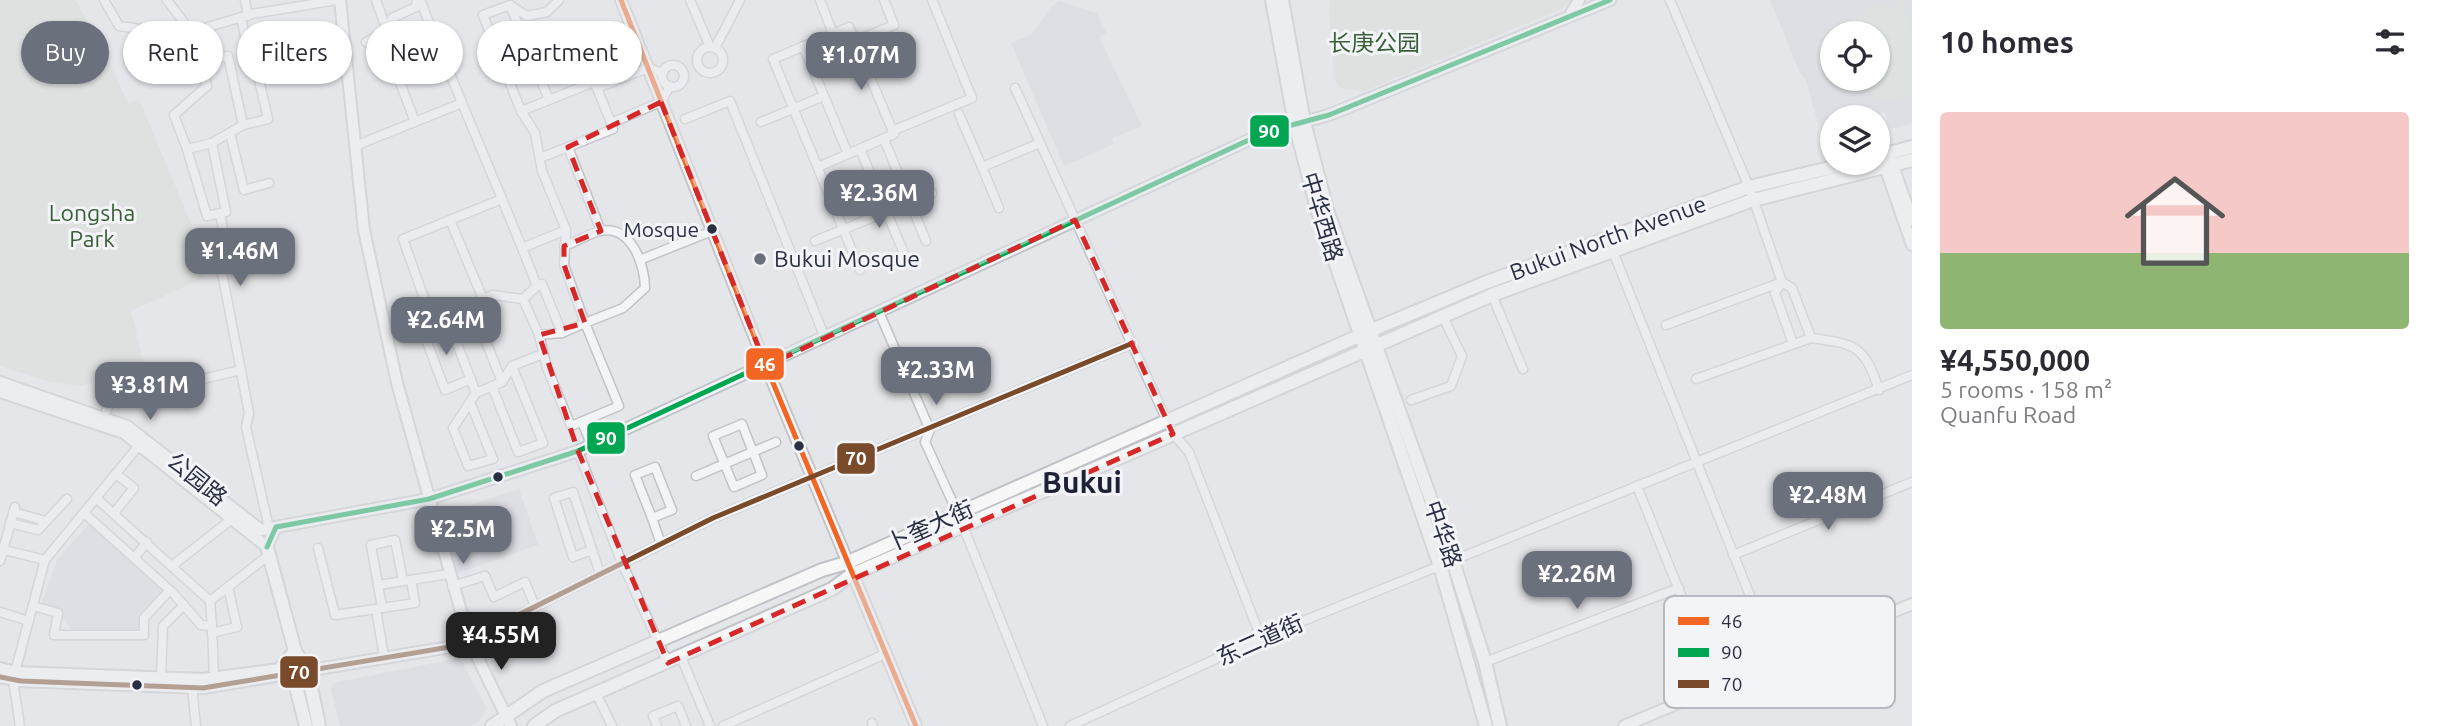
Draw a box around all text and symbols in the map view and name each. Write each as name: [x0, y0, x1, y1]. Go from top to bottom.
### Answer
chip: Buy: [21, 21, 109, 84]
chip: Rent: [123, 21, 223, 84]
chip: Filters: [237, 21, 352, 84]
chip: New: [366, 21, 463, 84]
chip: Apartment: [477, 21, 642, 84]
map controls: [1820, 21, 1890, 175]
button: locate: [1820, 21, 1890, 91]
icon: filters: [2371, 23, 2409, 61]
text: 10 homes: [1940, 25, 2074, 59]
park label: 长庚公园: [1328, 30, 1420, 55]
pin: ¥1.07M: [804, 32, 918, 92]
text: ¥1.07M: [822, 42, 900, 67]
button: layers: [1820, 105, 1890, 175]
line badge: 90: [1249, 114, 1290, 148]
text: 90: [1258, 120, 1280, 142]
icon: home: [2112, 158, 2238, 284]
street label: 中华西路: [1297, 169, 1348, 264]
pin: ¥2.36M: [822, 170, 936, 230]
text: ¥2.36M: [840, 180, 918, 205]
street label: Bukui North Avenue: [1506, 190, 1709, 285]
park label: Longsha Park: [49, 200, 135, 251]
place label: Mosque: [623, 217, 699, 241]
marker: Mosque: [705, 222, 719, 236]
pin: ¥1.46M: [183, 229, 297, 288]
text: ¥1.46M: [201, 238, 279, 263]
place label: Bukui Mosque: [774, 246, 920, 271]
marker: Bukui Mosque: [752, 251, 768, 267]
pin: ¥2.64M: [389, 298, 503, 357]
text: ¥2.64M: [407, 307, 485, 332]
text: ¥4,550,000: [1940, 343, 2090, 377]
line badge: 46: [745, 347, 785, 381]
pin: ¥2.33M: [879, 348, 993, 407]
text: 46: [754, 353, 776, 375]
text: ¥2.33M: [897, 357, 975, 382]
pin: ¥3.81M: [93, 362, 207, 422]
text: ¥3.81M: [111, 372, 189, 397]
text: 5 rooms · 158 m²: [1940, 377, 2112, 402]
text: Quanfu Road: [1940, 402, 2076, 427]
line badge: 90: [586, 421, 626, 455]
text: 90: [595, 427, 617, 449]
unlabelled marker: [792, 439, 806, 453]
line badge: 70: [836, 442, 876, 475]
street label: 公园路: [163, 447, 232, 510]
text: 70: [845, 447, 867, 469]
district label: Bukui: [1042, 465, 1122, 499]
unlabelled marker: [491, 470, 505, 484]
pin: ¥2.48M: [1771, 472, 1885, 532]
text: ¥2.48M: [1789, 482, 1867, 507]
street label: 卜奎大街: [883, 495, 977, 556]
street label: 中华路: [1420, 497, 1467, 571]
pin: ¥2.5M: [414, 506, 512, 566]
text: ¥2.5M: [430, 516, 496, 541]
pin: ¥2.26M: [1520, 552, 1634, 611]
text: ¥2.26M: [1538, 561, 1616, 586]
legend: [1664, 596, 1895, 708]
street label: 东二道街: [1213, 609, 1307, 670]
text: 46: [1721, 610, 1742, 632]
pin: ¥4.55M: [444, 612, 558, 672]
text: ¥4.55M: [462, 622, 540, 647]
text: 90: [1721, 641, 1742, 663]
line badge: 70: [279, 655, 319, 689]
text: 70: [288, 661, 310, 683]
text: 70: [1721, 673, 1742, 695]
unlabelled marker: [130, 678, 144, 692]

